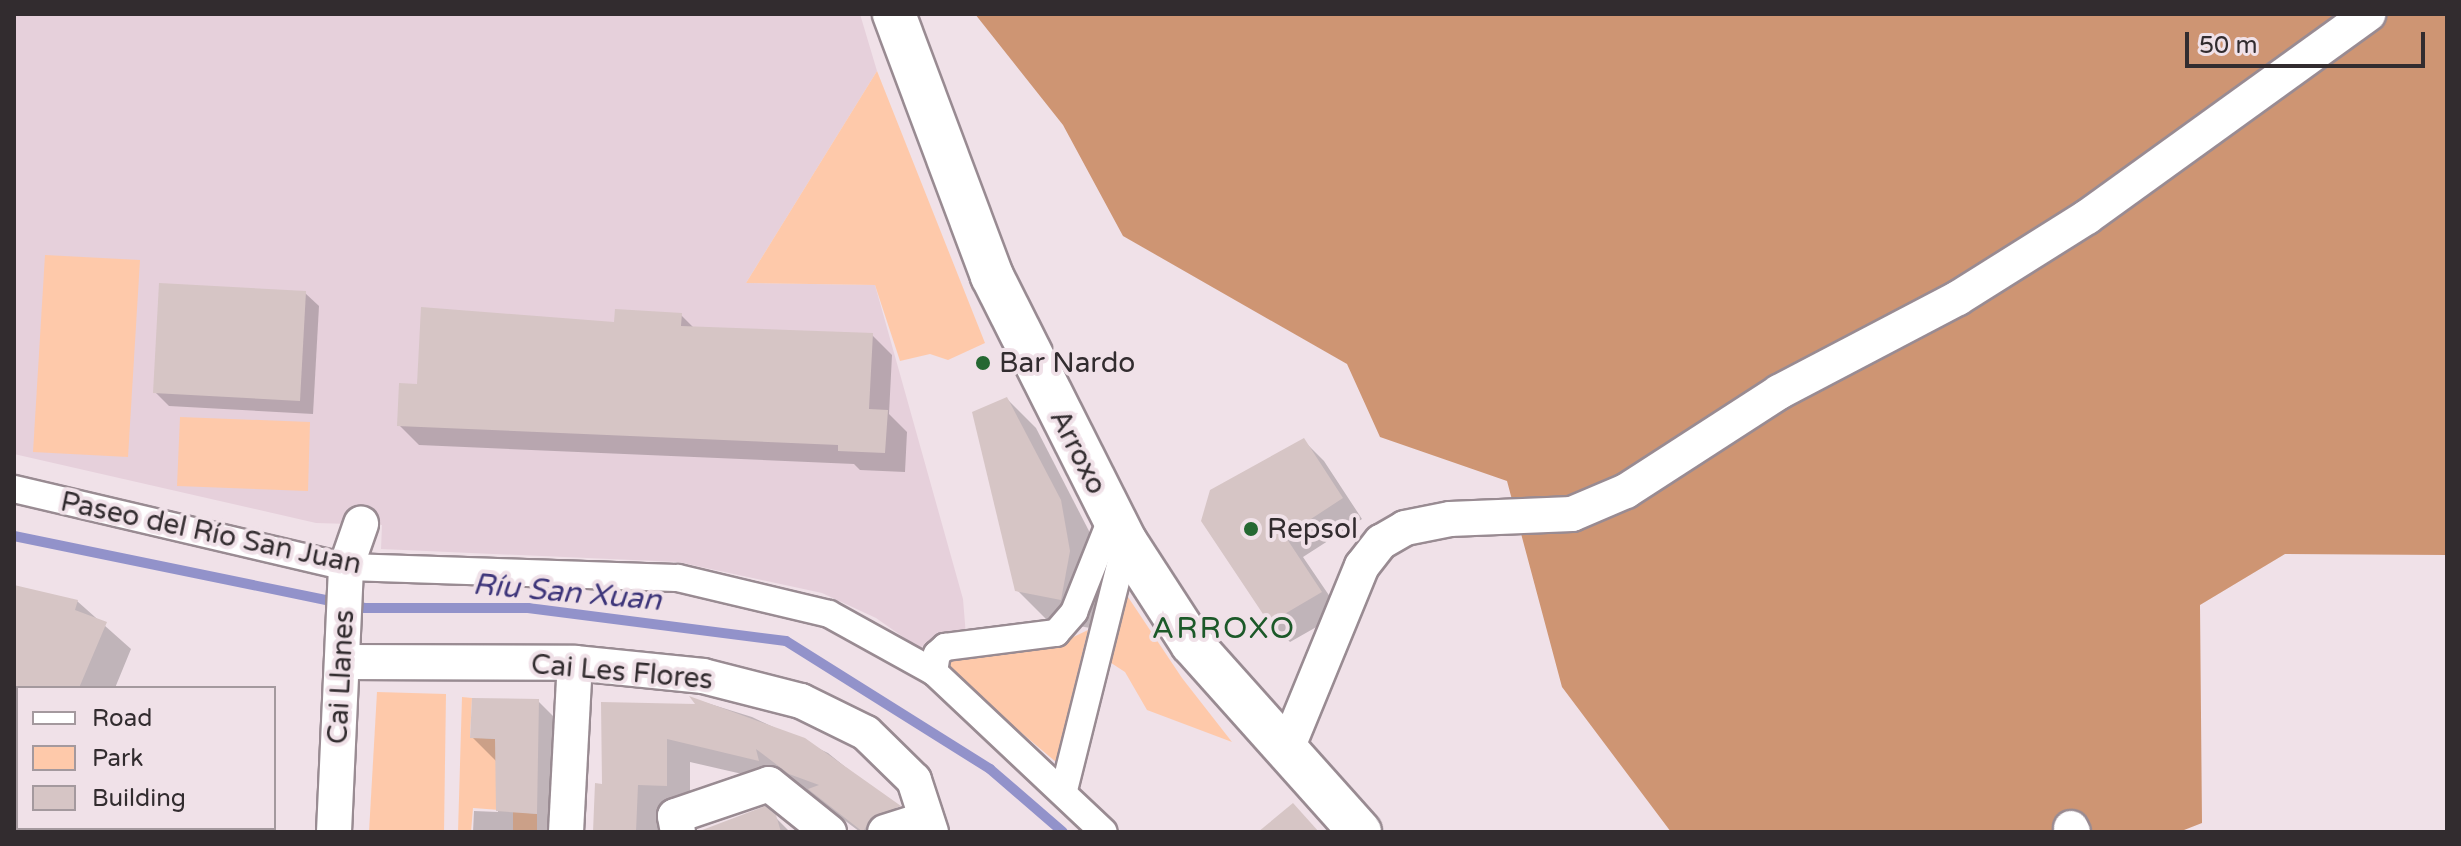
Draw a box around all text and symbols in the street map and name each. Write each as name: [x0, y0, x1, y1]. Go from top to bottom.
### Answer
scale bar: [2189, 16, 2429, 66]
text: 50 m: [2199, 31, 2257, 60]
place label: Bar Nardo: [999, 346, 1135, 380]
marker: Bar Nardo: [974, 354, 992, 372]
street label: Arroxo: [1043, 404, 1113, 500]
street label: Paseo del Río San Juan: [58, 485, 364, 581]
place label: Repsol: [1267, 512, 1358, 546]
marker: Repsol: [1242, 520, 1260, 538]
water label: Ríu San Xuan: [471, 567, 663, 619]
street label: Cai Llanes: [321, 609, 361, 745]
district label: ARROXO: [1152, 611, 1296, 647]
street label: Cai Les Flores: [530, 647, 714, 697]
legend: [16, 686, 276, 830]
text: Road: [92, 704, 152, 733]
text: Park: [92, 744, 143, 773]
text: Building: [92, 784, 186, 813]

